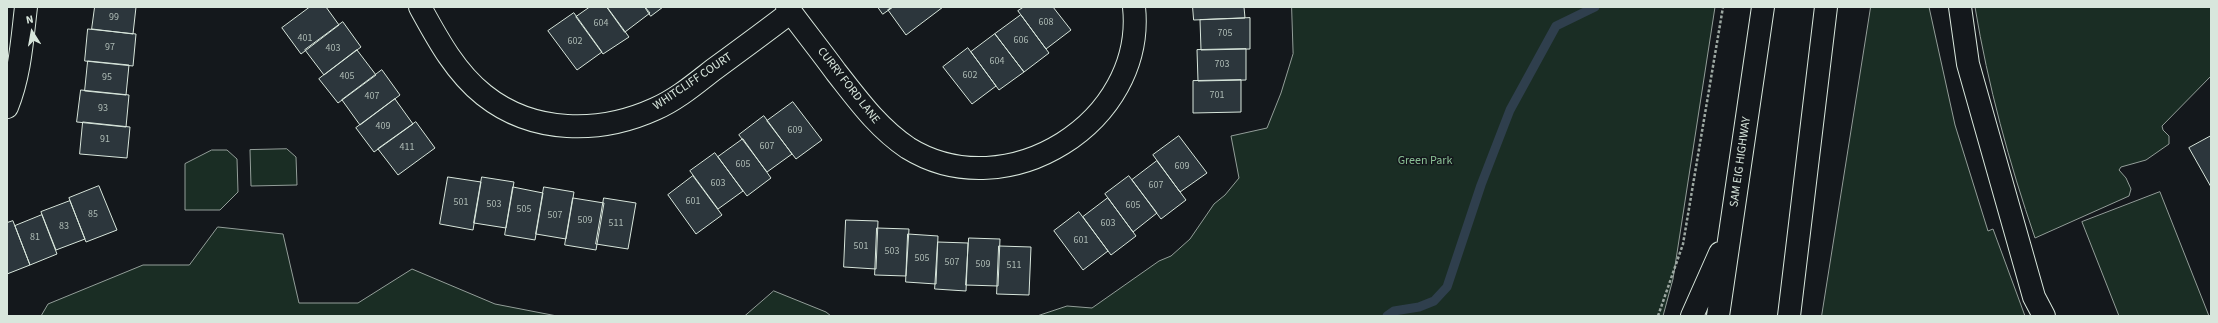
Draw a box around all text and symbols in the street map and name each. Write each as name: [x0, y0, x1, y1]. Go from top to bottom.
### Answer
north arrow: [12, 12, 52, 52]
text: N: [25, 12, 35, 28]
house number: 99: [109, 12, 119, 24]
house number: 608: [1039, 17, 1053, 29]
house number: 604: [594, 18, 608, 30]
house number: 705: [1218, 28, 1232, 40]
house number: 401: [298, 33, 312, 45]
house number: 606: [1014, 35, 1028, 47]
house number: 602: [568, 36, 582, 48]
house number: 97: [105, 42, 115, 54]
house number: 403: [326, 43, 340, 55]
street label: CURRY FORD LANE: [814, 45, 882, 127]
street label: WHITCLIFF COURT: [651, 50, 735, 114]
house number: 604: [990, 56, 1004, 68]
house number: 703: [1215, 59, 1229, 71]
house number: 602: [963, 70, 977, 82]
house number: 405: [340, 71, 354, 83]
house number: 95: [102, 72, 112, 84]
house number: 701: [1210, 90, 1224, 102]
house number: 407: [365, 91, 379, 103]
house number: 93: [98, 103, 108, 115]
street label: SAM EIG HIGHWAY: [1728, 116, 1754, 208]
house number: 409: [376, 121, 390, 133]
house number: 609: [788, 125, 802, 137]
house number: 91: [100, 134, 110, 146]
house number: 607: [760, 141, 774, 153]
house number: 411: [400, 142, 414, 154]
park label: Green Park: [1398, 154, 1452, 168]
house number: 605: [736, 159, 750, 171]
house number: 609: [1175, 161, 1189, 173]
house number: 603: [711, 178, 725, 190]
house number: 607: [1149, 180, 1163, 192]
house number: 601: [686, 196, 700, 208]
house number: 501: [454, 197, 468, 209]
house number: 503: [487, 199, 501, 211]
house number: 605: [1126, 200, 1140, 212]
house number: 505: [517, 204, 531, 216]
house number: 85: [88, 209, 98, 221]
house number: 507: [548, 210, 562, 222]
house number: 509: [578, 215, 592, 227]
house number: 511: [609, 218, 623, 230]
house number: 603: [1101, 218, 1115, 230]
house number: 83: [59, 221, 69, 233]
house number: 81: [30, 232, 40, 244]
house number: 601: [1074, 235, 1088, 247]
house number: 501: [854, 241, 868, 253]
house number: 503: [885, 246, 899, 258]
house number: 505: [915, 253, 929, 265]
house number: 507: [945, 257, 959, 269]
house number: 509: [976, 259, 990, 271]
house number: 511: [1007, 260, 1021, 272]

